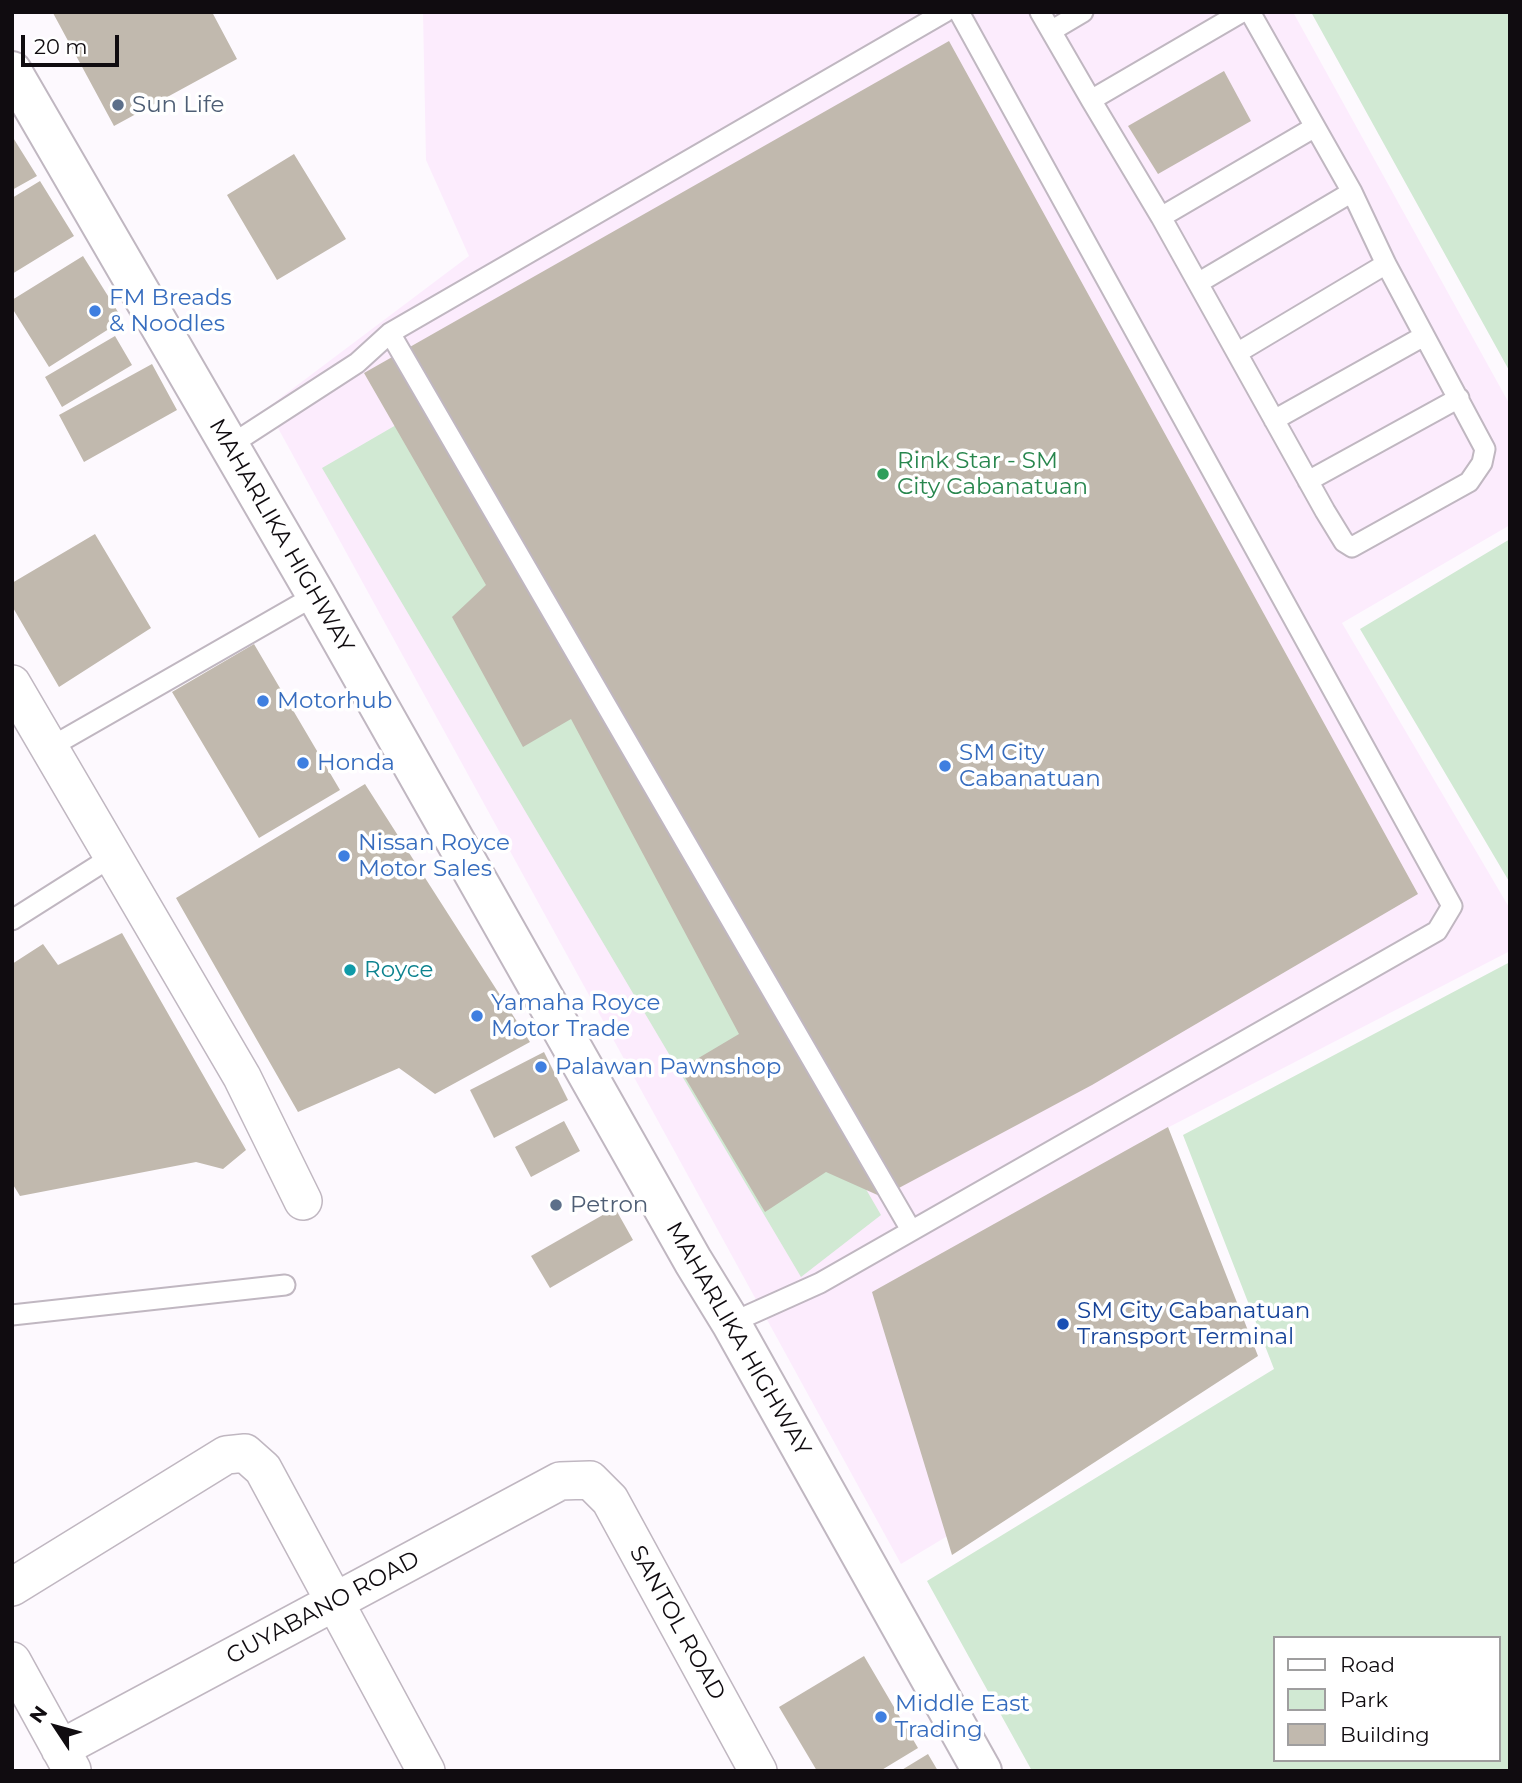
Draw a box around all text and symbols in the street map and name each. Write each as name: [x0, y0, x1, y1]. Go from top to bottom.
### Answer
scale bar: [24, 21, 122, 65]
text: 20 m: [34, 34, 88, 59]
place label: Sun Life: [132, 91, 224, 119]
marker: Sun Life: [110, 97, 126, 113]
place label: FM Breads & Noodles: [109, 284, 232, 338]
marker: FM Breads & Noodles: [87, 303, 103, 319]
street label: MAHARLIKA HIGHWAY: [203, 414, 359, 658]
place label: Rink Star - SM City Cabanatuan: [897, 447, 1088, 501]
marker: Rink Star - SM City Cabanatuan: [875, 466, 891, 482]
place label: Motorhub: [277, 687, 392, 715]
marker: Motorhub: [255, 693, 271, 709]
place label: SM City Cabanatuan: [959, 739, 1101, 793]
place label: Honda: [317, 749, 395, 777]
marker: Honda: [295, 755, 311, 771]
marker: SM City Cabanatuan: [937, 758, 953, 774]
place label: Nissan Royce Motor Sales: [358, 829, 510, 883]
marker: Nissan Royce Motor Sales: [336, 848, 352, 864]
place label: Royce: [364, 956, 433, 984]
marker: Royce: [342, 962, 358, 978]
place label: Yamaha Royce Motor Trade: [491, 989, 660, 1043]
marker: Yamaha Royce Motor Trade: [469, 1008, 485, 1024]
place label: Palawan Pawnshop: [555, 1053, 781, 1081]
marker: Palawan Pawnshop: [533, 1059, 549, 1075]
place label: Petron: [570, 1191, 648, 1219]
marker: Petron: [548, 1197, 564, 1213]
street label: MAHARLIKA HIGHWAY: [660, 1217, 816, 1461]
place label: SM City Cabanatuan Transport Terminal: [1077, 1297, 1310, 1351]
marker: SM City Cabanatuan Transport Terminal: [1055, 1316, 1071, 1332]
street label: SANTOL ROAD: [623, 1541, 731, 1705]
street label: GUYABANO ROAD: [222, 1545, 424, 1671]
legend: [1274, 1636, 1501, 1762]
text: Road: [1340, 1652, 1395, 1677]
text: Park: [1340, 1687, 1388, 1712]
place label: Middle East Trading: [895, 1690, 1030, 1744]
north arrow: [21, 1692, 91, 1762]
text: N: [25, 1701, 52, 1727]
marker: Middle East Trading: [873, 1709, 889, 1725]
text: Building: [1340, 1722, 1430, 1747]

